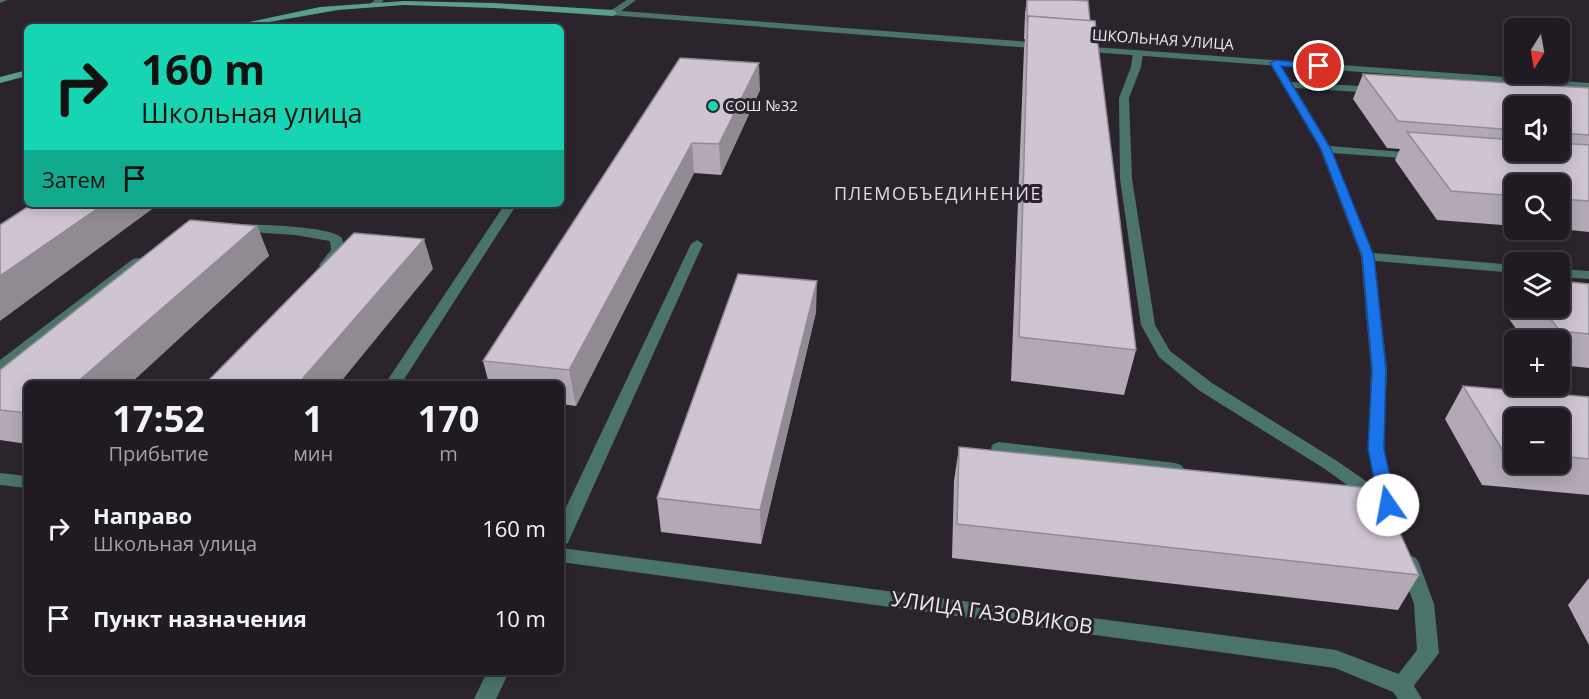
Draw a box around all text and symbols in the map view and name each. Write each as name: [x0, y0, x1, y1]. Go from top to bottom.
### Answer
north arrow: [1504, 18, 1570, 84]
map controls: [1504, 18, 1570, 474]
street label: ШКОЛЬНАЯ УЛИЦА: [1092, 24, 1235, 54]
text: 160 m: [141, 40, 265, 97]
pin: [1293, 40, 1344, 91]
icon: right: [42, 48, 120, 126]
icon: arrive: [1302, 49, 1335, 82]
text: Школьная улица: [141, 94, 363, 131]
place label: СОШ №32: [725, 95, 798, 115]
button: sound: [1504, 96, 1570, 162]
marker: СОШ №32: [706, 99, 720, 113]
icon: arrive: [118, 162, 151, 195]
text: Затем: [42, 164, 106, 194]
button: search: [1504, 174, 1570, 240]
district label: ПЛЕМОБЪЕДИНЕНИЕ: [834, 181, 1042, 205]
button: layers: [1504, 252, 1570, 318]
button: +: [1504, 330, 1570, 396]
text: 17:52: [112, 394, 205, 443]
text: 1: [303, 394, 323, 443]
text: 170: [418, 394, 479, 443]
button: −: [1504, 408, 1570, 474]
text: Прибытие: [109, 440, 209, 467]
text: мин: [293, 440, 333, 467]
text: m: [439, 440, 458, 467]
position arrow: [1356, 473, 1420, 537]
text: Направо: [93, 500, 192, 530]
icon: right: [42, 512, 75, 545]
text: 160 m: [482, 513, 546, 543]
text: Школьная улица: [93, 530, 257, 557]
street label: УЛИЦА ГАЗОВИКОВ: [890, 584, 1095, 640]
icon: arrive: [42, 602, 75, 635]
text: Пункт назначения: [93, 603, 307, 633]
text: 10 m: [495, 603, 546, 633]

